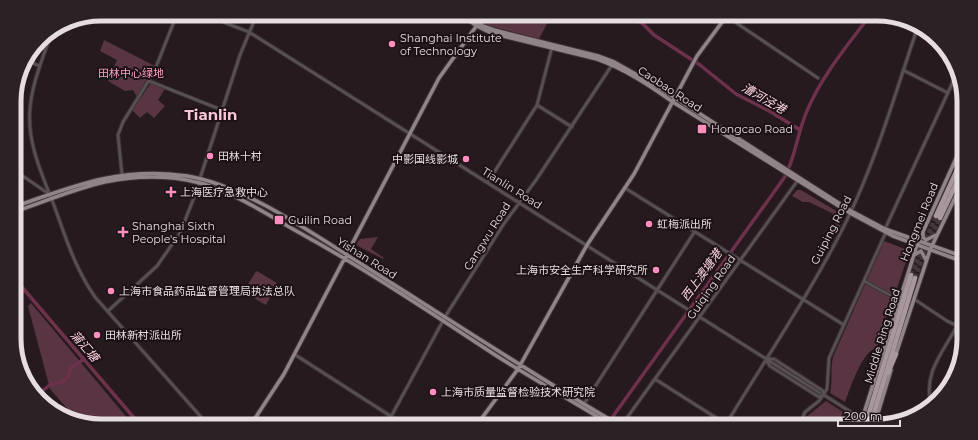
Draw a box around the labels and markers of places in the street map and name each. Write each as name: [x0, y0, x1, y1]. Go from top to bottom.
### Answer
place label: Shanghai Institute of Technology: [400, 31, 502, 58]
marker: Shanghai Institute of Technology: [387, 39, 397, 49]
place label: Hongcao Road: [711, 122, 793, 136]
marker: Hongcao Road: [696, 123, 708, 135]
place label: 田林十村: [218, 149, 262, 163]
marker: 田林十村: [205, 151, 215, 161]
place label: 中影国线影城: [392, 152, 458, 166]
marker: 中影国线影城: [461, 154, 471, 164]
place label: 上海医疗急救中心: [180, 185, 268, 199]
marker: 上海医疗急救中心: [165, 186, 177, 198]
place label: Guilin Road: [288, 213, 352, 227]
marker: Guilin Road: [273, 214, 285, 226]
place label: 虹梅派出所: [657, 217, 712, 231]
place label: Shanghai Sixth People's Hospital: [132, 219, 226, 246]
marker: 虹梅派出所: [644, 219, 654, 229]
marker: Shanghai Sixth People's Hospital: [117, 226, 129, 238]
place label: 上海市安全生产科学研究所: [516, 263, 648, 277]
marker: 上海市安全生产科学研究所: [651, 265, 661, 275]
place label: 上海市食品药品监督管理局执法总队: [119, 284, 295, 298]
marker: 上海市食品药品监督管理局执法总队: [106, 286, 116, 296]
place label: 田林新村派出所: [105, 328, 182, 342]
marker: 田林新村派出所: [92, 330, 102, 340]
place label: 上海市质量监督检验技术研究院: [441, 385, 595, 399]
marker: 上海市质量监督检验技术研究院: [428, 387, 438, 397]

